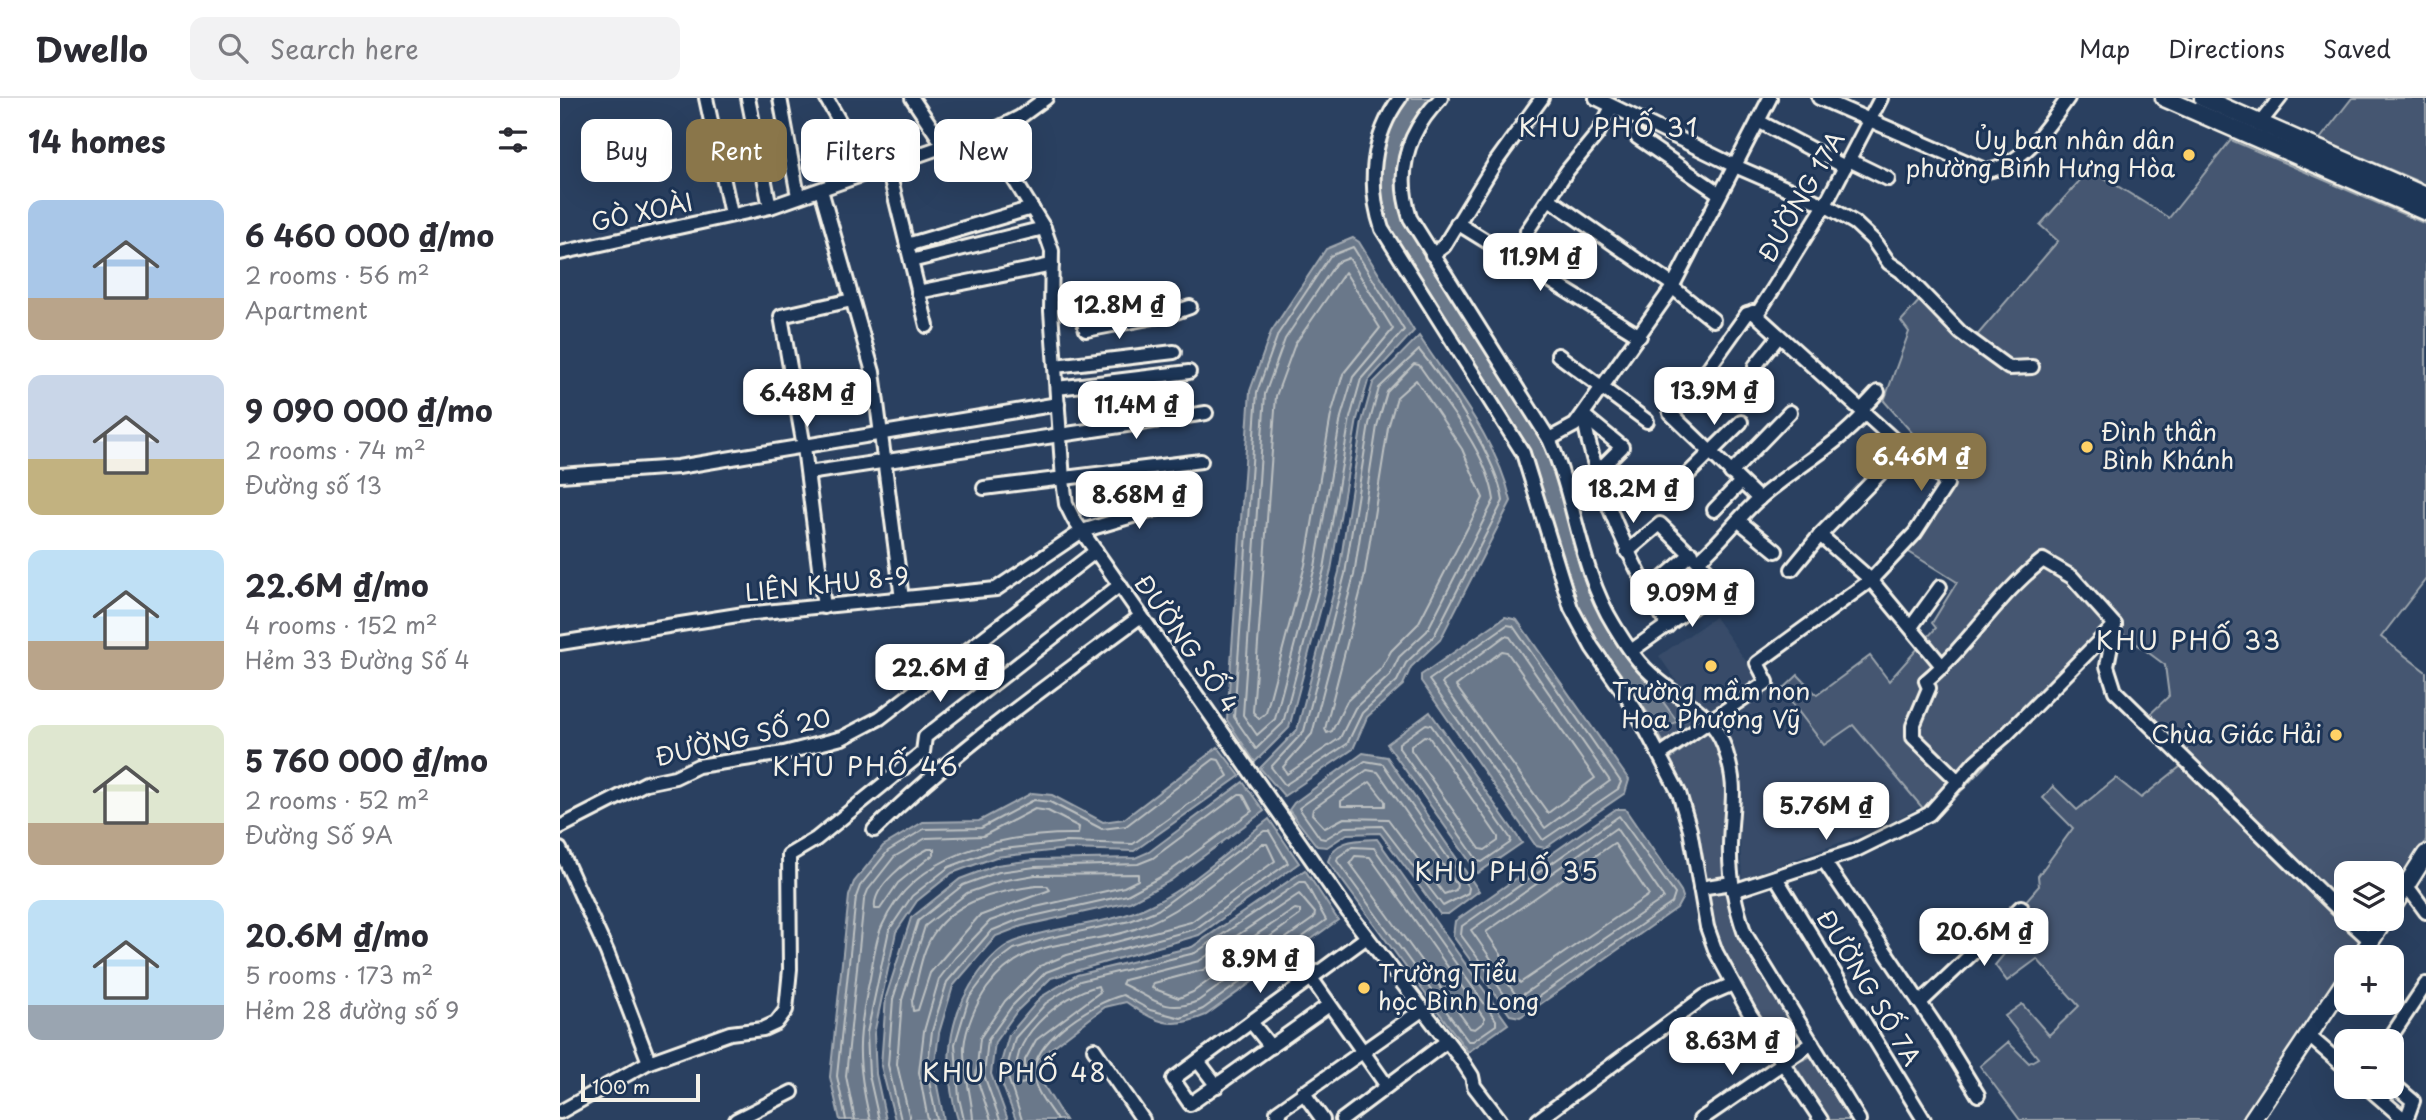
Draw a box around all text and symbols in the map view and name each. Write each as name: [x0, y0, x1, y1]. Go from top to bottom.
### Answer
search box: [190, 17, 680, 80]
text: Dwello: [35, 23, 148, 73]
icon: search: [214, 29, 252, 67]
text: Search here: [270, 29, 419, 68]
text: Map: [2079, 30, 2130, 66]
text: Directions: [2168, 30, 2285, 66]
text: Saved: [2323, 30, 2391, 66]
district label: KHU PHỐ 31: [1518, 107, 1700, 146]
text: 14 homes: [28, 118, 166, 163]
chip: Buy: [581, 119, 672, 182]
chip: Rent: [686, 119, 787, 182]
chip: Filters: [801, 119, 920, 182]
chip: New: [934, 119, 1032, 182]
icon: filters: [494, 121, 532, 159]
place label: Ủy ban nhân dân phường Bình Hưng Hòa: [1905, 121, 2175, 185]
street label: ĐƯỜNG 17A: [1748, 124, 1852, 268]
marker: Ủy ban nhân dân phường Bình Hưng Hòa: [2181, 147, 2197, 163]
street label: GÒ XOÀI: [587, 183, 696, 239]
text: 6 460 000 ₫/mo: [245, 212, 494, 257]
icon: home: [84, 228, 168, 312]
pin: 11.9M ₫: [1475, 234, 1605, 293]
text: 11.9M ₫: [1499, 238, 1581, 273]
text: 2 rooms · 56 m²: [245, 257, 430, 292]
pin: 12.8M ₫: [1054, 282, 1184, 341]
text: 12.8M ₫: [1074, 286, 1164, 321]
text: Apartment: [245, 292, 368, 327]
pin: 13.9M ₫: [1649, 368, 1779, 427]
pin: 6.48M ₫: [742, 370, 872, 429]
text: 13.9M ₫: [1670, 372, 1758, 407]
text: 6.48M ₫: [759, 374, 855, 409]
pin: 11.4M ₫: [1071, 382, 1201, 441]
text: 11.4M ₫: [1094, 386, 1178, 421]
text: 9 090 000 ₫/mo: [245, 387, 493, 432]
icon: home: [84, 403, 168, 487]
place label: Đình thần Bình Khánh: [2101, 413, 2234, 477]
text: 2 rooms · 74 m²: [245, 432, 426, 467]
pin: 6.46M ₫: [1856, 434, 1986, 493]
text: 6.46M ₫: [1872, 438, 1970, 473]
marker: Đình thần Bình Khánh: [2079, 439, 2095, 455]
pin: 18.2M ₫: [1568, 466, 1698, 525]
text: Đường số 13: [245, 467, 382, 502]
text: 18.2M ₫: [1588, 470, 1678, 505]
pin: 8.68M ₫: [1074, 472, 1204, 531]
text: 8.68M ₫: [1092, 476, 1186, 511]
street label: LIÊN KHU 8-9: [743, 557, 910, 610]
text: 22.6M ₫/mo: [245, 562, 429, 607]
street label: ĐƯỜNG SỐ 4: [1127, 566, 1249, 719]
pin: 9.09M ₫: [1627, 570, 1757, 629]
text: 9.09M ₫: [1646, 574, 1738, 609]
icon: home: [84, 578, 168, 662]
text: 4 rooms · 152 m²: [245, 607, 438, 642]
district label: KHU PHỐ 33: [2096, 620, 2282, 659]
text: Hẻm 33 Đường Số 4: [245, 642, 470, 677]
pin: 22.6M ₫: [875, 644, 1005, 704]
text: 22.6M ₫: [891, 649, 989, 684]
marker: Trường mầm non Hoa Phượng Vỹ: [1703, 658, 1719, 674]
place label: Trường mầm non Hoa Phượng Vỹ: [1612, 672, 1810, 736]
street label: ĐƯỜNG SỐ 20: [651, 698, 834, 774]
place label: Chùa Giác Hải: [2151, 715, 2322, 751]
marker: Chùa Giác Hải: [2328, 727, 2344, 743]
text: 5 760 000 ₫/mo: [245, 737, 488, 782]
district label: KHU PHỐ 46: [772, 746, 960, 785]
icon: home: [84, 753, 168, 837]
text: 2 rooms · 52 m²: [245, 782, 429, 817]
pin: 5.76M ₫: [1761, 782, 1891, 842]
text: 5.76M ₫: [1779, 787, 1873, 822]
text: Đường Số 9A: [245, 817, 393, 852]
district label: KHU PHỐ 35: [1414, 851, 1600, 890]
map controls: [2334, 861, 2404, 1099]
button: layers: [2334, 861, 2404, 931]
street label: ĐƯỜNG SỐ 7A: [1809, 902, 1931, 1072]
pin: 20.6M ₫: [1919, 908, 2049, 968]
text: 20.6M ₫/mo: [245, 912, 429, 957]
text: 20.6M ₫: [1935, 913, 2033, 948]
icon: home: [84, 928, 168, 1012]
pin: 8.9M ₫: [1203, 936, 1317, 995]
text: 8.9M ₫: [1222, 940, 1298, 975]
button: +: [2334, 945, 2404, 1015]
place label: Trường Tiểu học Bình Long: [1378, 954, 1539, 1018]
text: 5 rooms · 173 m²: [245, 957, 433, 992]
marker: Trường Tiểu học Bình Long: [1356, 980, 1372, 996]
text: Hẻm 28 đường số 9: [245, 992, 459, 1027]
pin: 8.63M ₫: [1667, 1018, 1797, 1077]
text: 8.63M ₫: [1685, 1022, 1779, 1057]
button: −: [2334, 1029, 2404, 1099]
district label: KHU PHỐ 48: [922, 1052, 1108, 1091]
scale bar: [581, 1071, 700, 1103]
text: 100 m: [592, 1072, 650, 1100]

